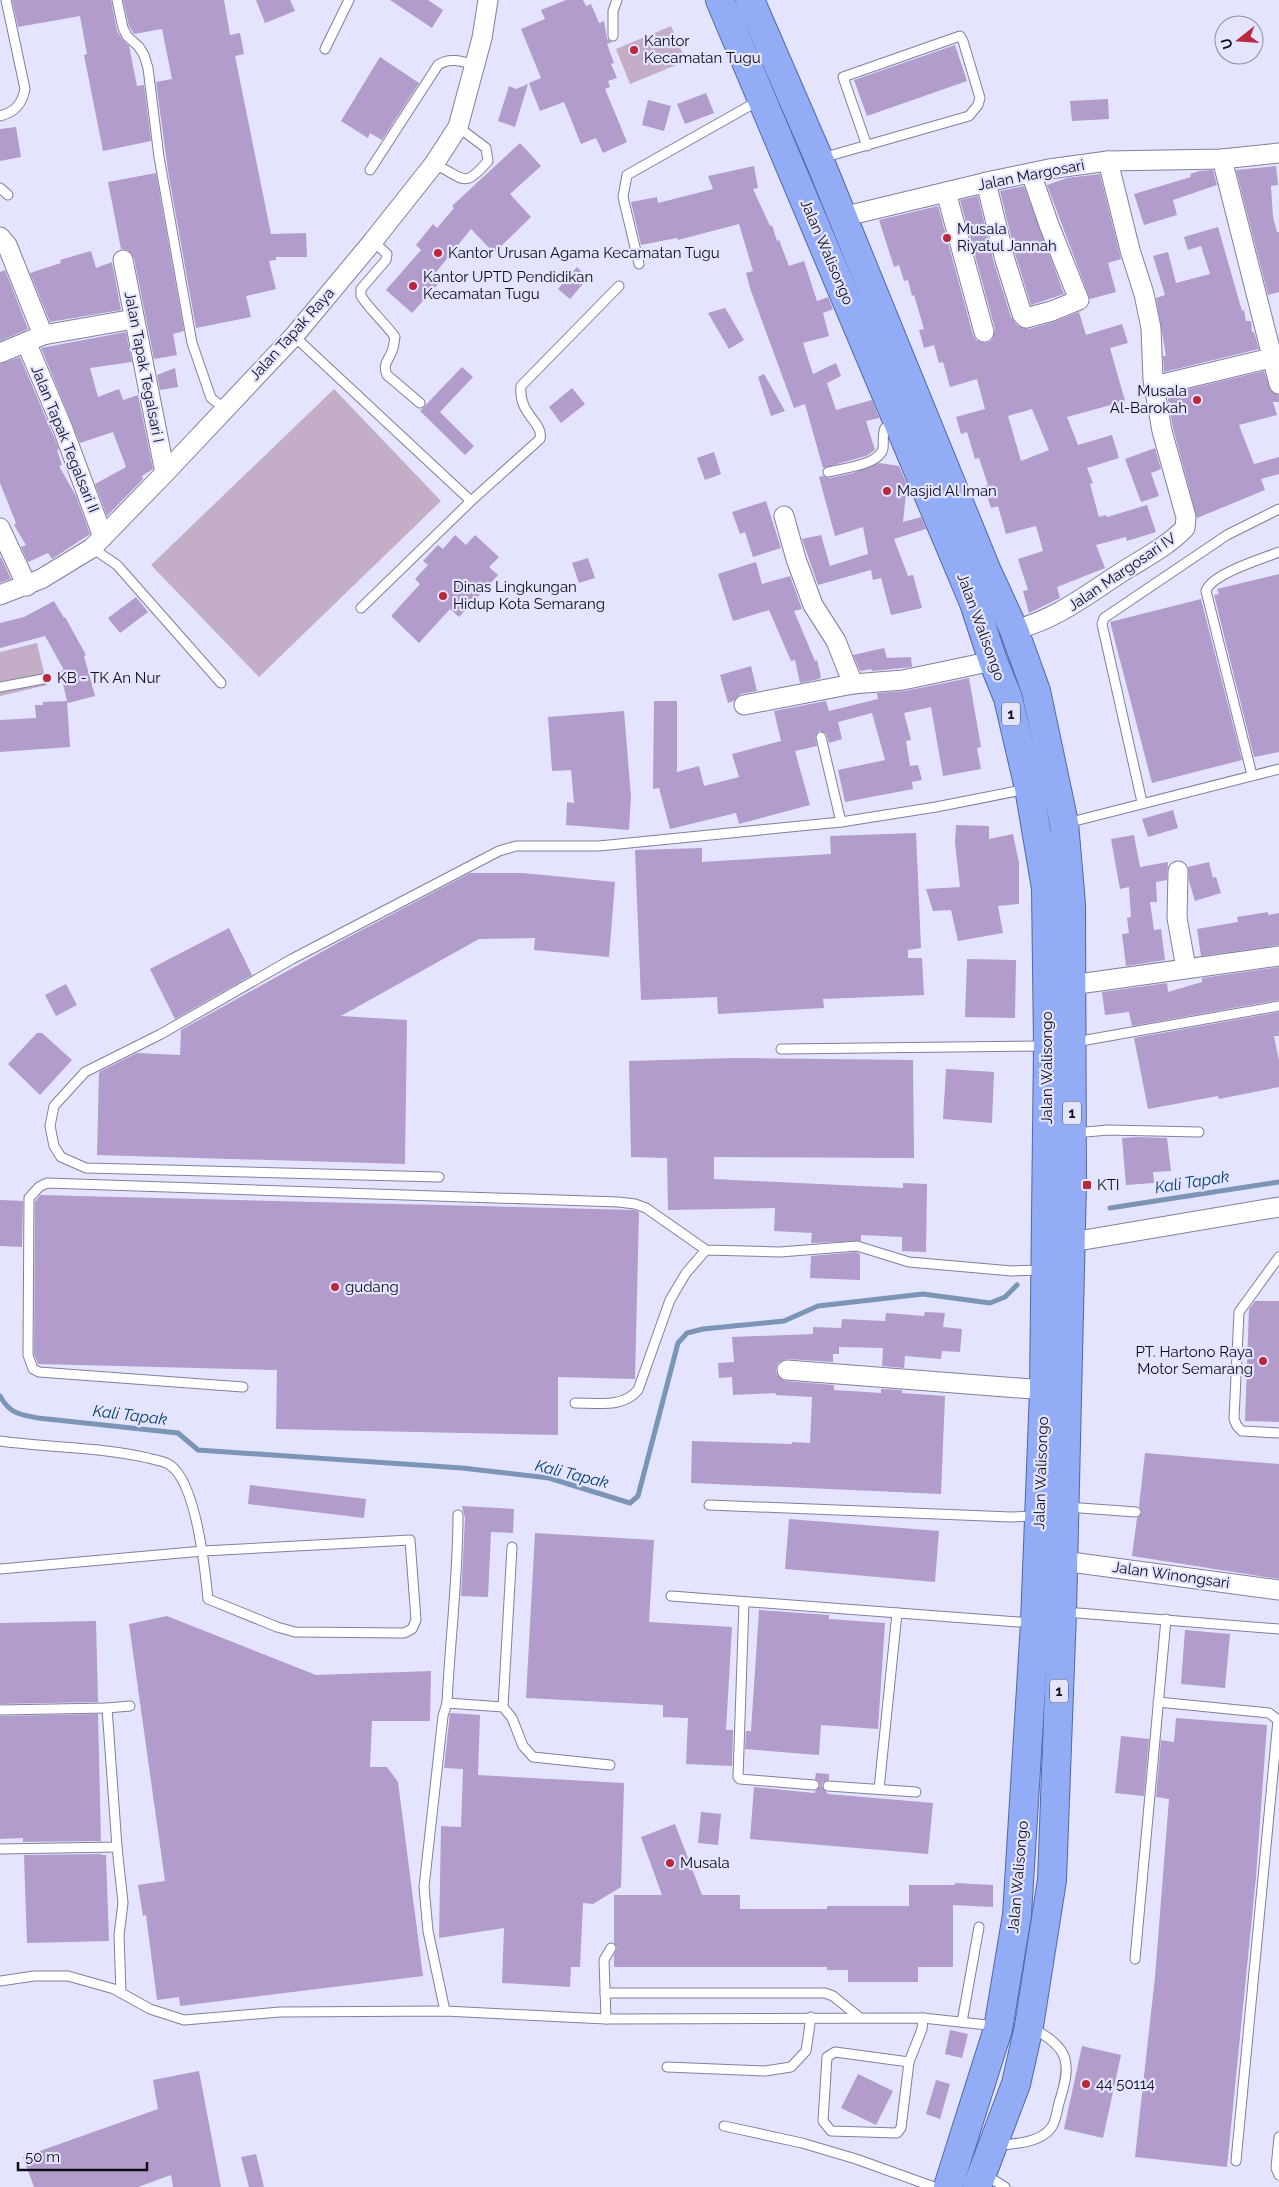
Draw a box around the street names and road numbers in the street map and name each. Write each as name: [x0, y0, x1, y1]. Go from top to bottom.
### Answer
street label: Jalan Margosari: [976, 156, 1086, 194]
street label: Jalan Walisongo: [797, 196, 857, 308]
street label: Jalan Tapak Raya: [246, 284, 338, 384]
street label: Jalan Tapak Tegalsari I: [121, 290, 167, 444]
street label: Jalan Tapak Tegalsari II: [27, 363, 103, 515]
street label: Jalan Margosari IV: [1065, 529, 1179, 615]
street label: Jalan Walisongo: [953, 571, 1009, 683]
road number: 1: [1002, 702, 1020, 726]
street label: Jalan Walisongo: [1038, 1011, 1056, 1125]
road number: 1: [1063, 1102, 1081, 1124]
street label: Jalan Walisongo: [1030, 1416, 1052, 1530]
street label: Jalan Winongsari: [1111, 1558, 1231, 1592]
road number: 1: [1050, 1680, 1068, 1702]
street label: Jalan Walisongo: [1004, 1820, 1032, 1934]

